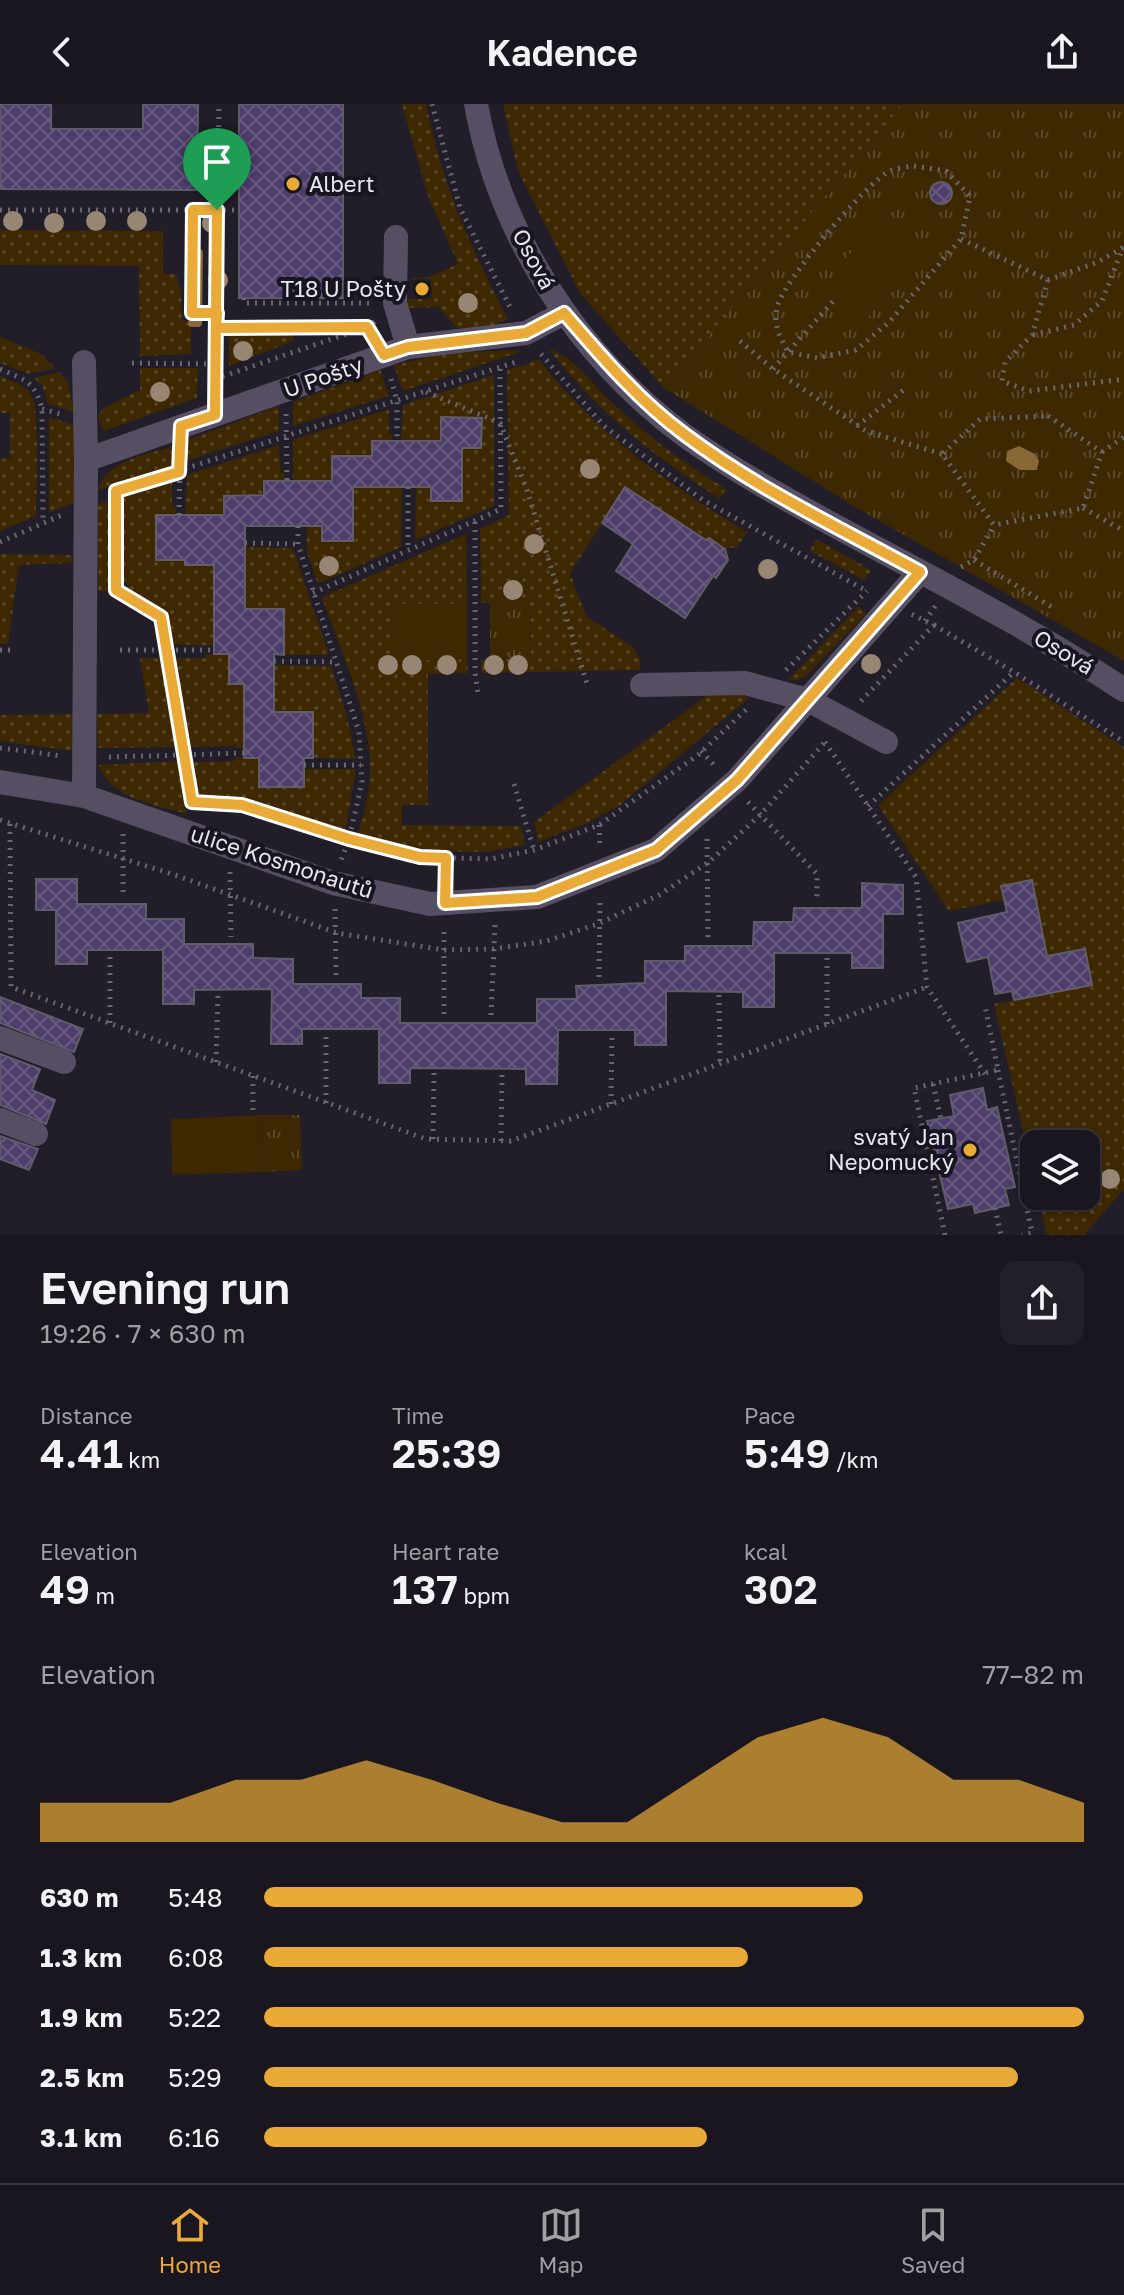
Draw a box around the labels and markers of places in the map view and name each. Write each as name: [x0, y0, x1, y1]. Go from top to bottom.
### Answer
pin: [183, 128, 251, 210]
place label: Albert: [309, 170, 374, 197]
marker: Albert: [284, 175, 302, 193]
place label: T18 U Pošty: [281, 275, 406, 302]
marker: T18 U Pošty: [413, 280, 431, 298]
place label: svatý Jan Nepomucký: [828, 1123, 954, 1175]
marker: svatý Jan Nepomucký: [961, 1141, 979, 1159]

